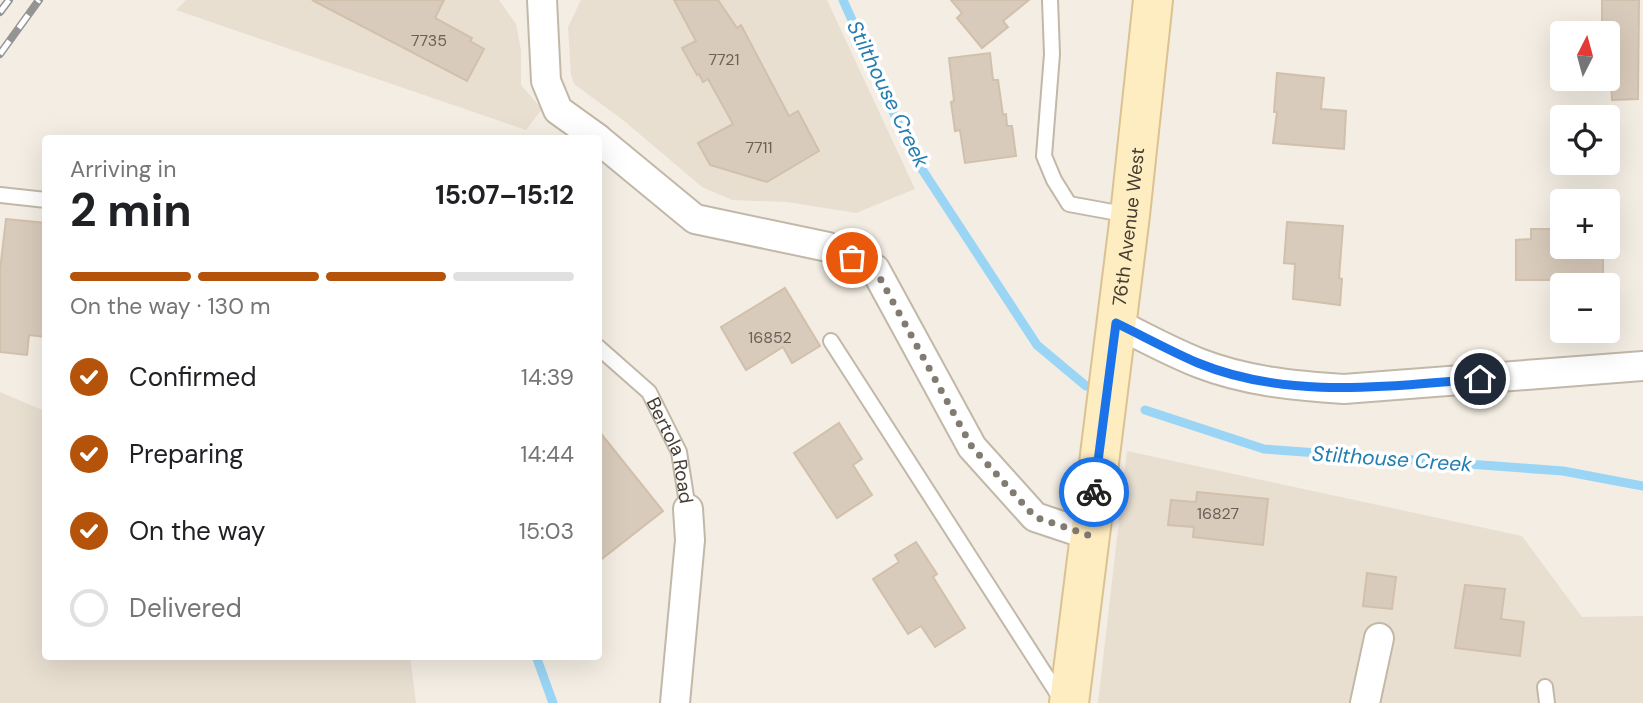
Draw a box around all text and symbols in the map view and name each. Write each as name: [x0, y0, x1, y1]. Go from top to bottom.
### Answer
water label: Stilthouse Creek: [840, 16, 936, 172]
north arrow: [1550, 21, 1620, 91]
map controls: [1550, 21, 1620, 343]
house number: 7735: [411, 30, 447, 51]
house number: 7721: [709, 49, 739, 70]
button: locate: [1550, 105, 1620, 175]
house number: 7711: [745, 137, 773, 158]
street label: 76th Avenue West: [1107, 146, 1150, 307]
text: Arriving in: [70, 154, 176, 184]
text: 15:07–15:12: [435, 178, 574, 212]
text: 2 min: [70, 180, 192, 240]
button: +: [1550, 189, 1620, 259]
pin: [822, 228, 882, 288]
icon: bag: [833, 239, 871, 277]
button: −: [1550, 273, 1620, 343]
text: On the way · 130 m: [70, 291, 271, 321]
house number: 16852: [748, 327, 792, 348]
pin: [1450, 349, 1510, 409]
icon: check: [70, 358, 108, 396]
text: Confirmed: [129, 360, 256, 394]
icon: home: [1461, 360, 1499, 398]
text: 14:39: [521, 362, 574, 392]
street label: Bertola Road: [641, 393, 699, 505]
icon: check: [70, 435, 108, 473]
text: Preparing: [129, 437, 244, 471]
text: 14:44: [520, 439, 574, 469]
water label: Stilthouse Creek: [1311, 439, 1473, 479]
courier: [1059, 457, 1129, 527]
icon: bike: [1075, 473, 1113, 511]
house number: 16827: [1197, 503, 1239, 524]
icon: check: [70, 512, 108, 550]
text: On the way: [129, 514, 265, 548]
text: 15:03: [519, 516, 574, 546]
text: Delivered: [129, 591, 242, 625]

